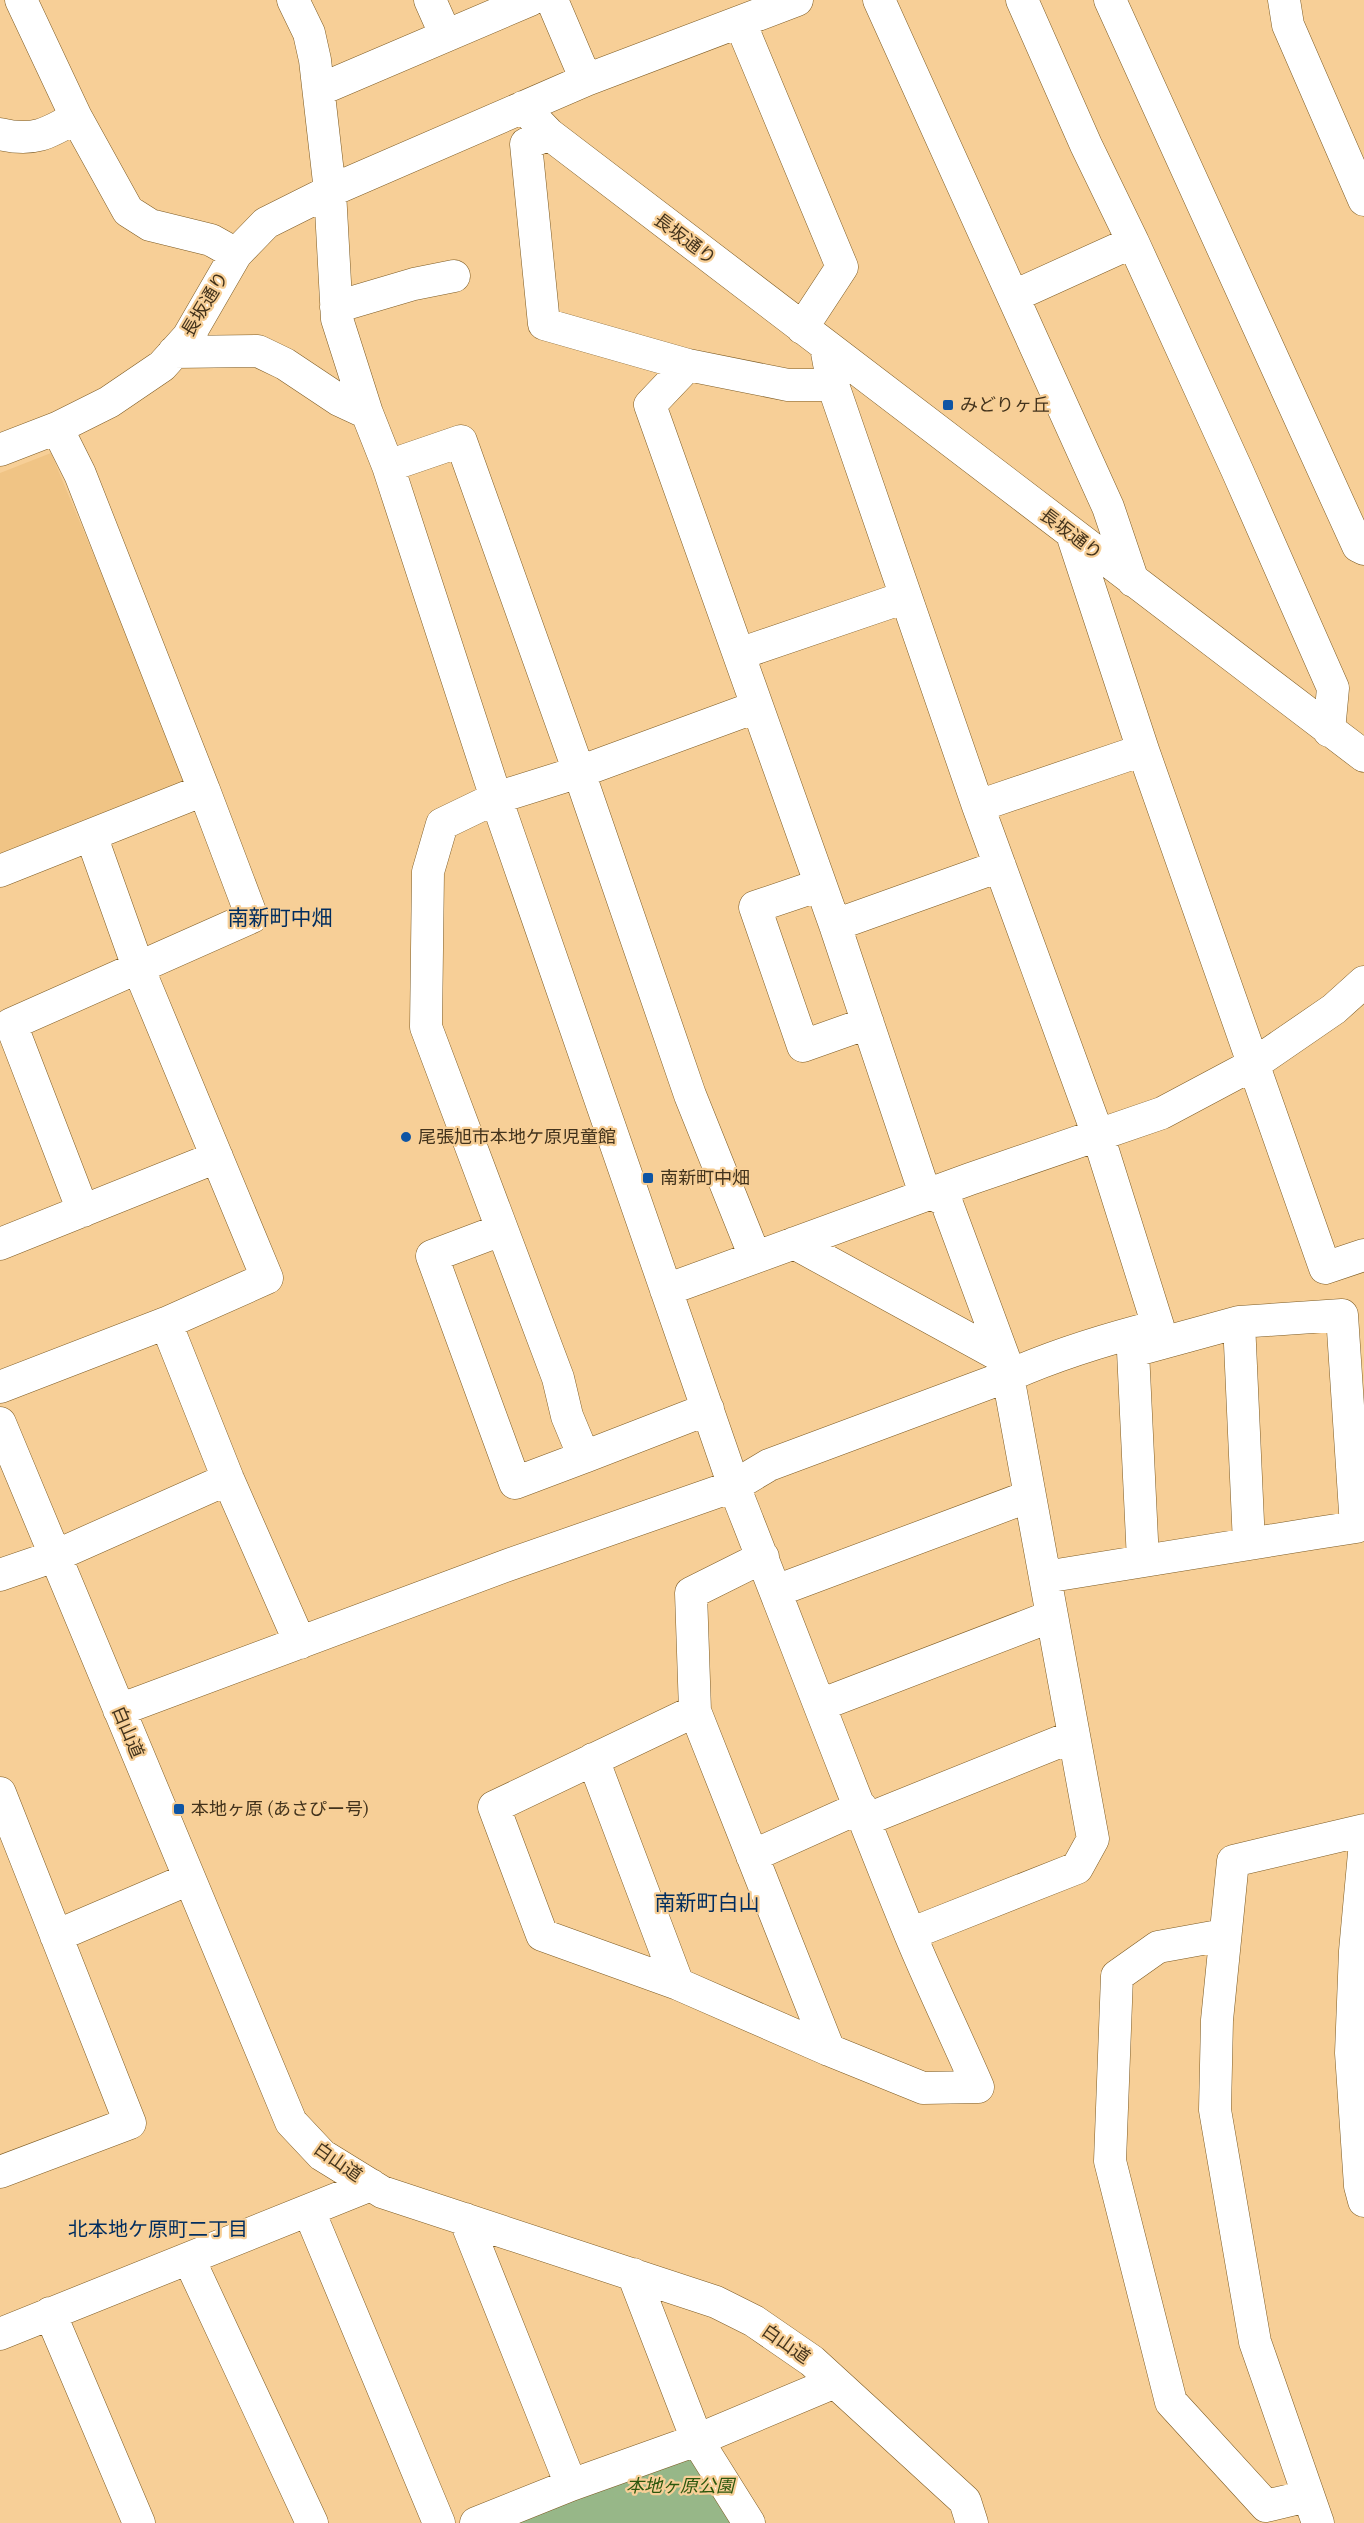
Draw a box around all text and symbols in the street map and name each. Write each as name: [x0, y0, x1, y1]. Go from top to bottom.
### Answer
street label: 長坂通り: [650, 208, 721, 269]
street label: 長坂通り: [176, 267, 233, 341]
place label: みどりヶ丘: [960, 393, 1050, 416]
marker: みどりヶ丘: [941, 398, 955, 412]
street label: 長坂通り: [1036, 503, 1107, 564]
district label: 南新町中畑: [228, 903, 333, 931]
place label: 尾張旭市本地ケ原児童館: [418, 1125, 616, 1148]
marker: 尾張旭市本地ケ原児童館: [399, 1130, 413, 1144]
place label: 南新町中畑: [660, 1166, 750, 1189]
marker: 南新町中畑: [641, 1171, 655, 1185]
street label: 白山道: [107, 1702, 150, 1761]
place label: 本地ヶ原 (あさぴー号): [191, 1797, 369, 1820]
marker: 本地ヶ原 (あさぴー号): [172, 1802, 186, 1816]
district label: 南新町白山: [655, 1888, 760, 1916]
street label: 白山道: [310, 2137, 367, 2186]
district label: 北本地ケ原町二丁目: [68, 2215, 248, 2242]
street label: 白山道: [758, 2319, 815, 2368]
park label: 本地ヶ原公園: [626, 2474, 737, 2497]

